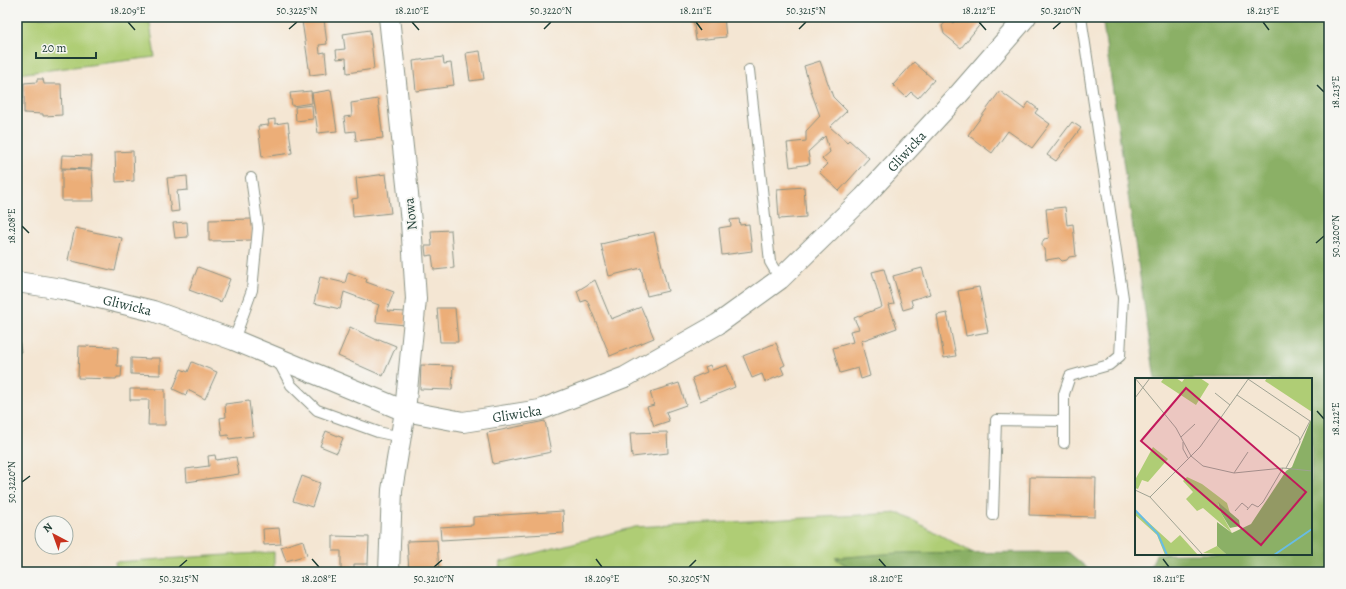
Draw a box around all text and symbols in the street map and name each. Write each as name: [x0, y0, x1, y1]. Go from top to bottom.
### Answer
text: 18.209°E: [111, 4, 146, 17]
text: 50.3225°N: [277, 4, 317, 17]
text: 18.210°E: [395, 4, 429, 17]
text: 50.3220°N: [530, 4, 572, 17]
text: 18.211°E: [680, 4, 712, 17]
text: 50.3215°N: [786, 4, 826, 17]
text: 18.212°E: [962, 4, 996, 17]
text: 50.3210°N: [1041, 4, 1081, 17]
text: 18.213°E: [1247, 4, 1279, 17]
scale bar: [36, 34, 96, 60]
text: 20 m: [42, 40, 66, 56]
text: 18.213°E: [1329, 76, 1342, 108]
street label: Gliwicka: [883, 126, 931, 176]
street label: Nowa: [399, 196, 422, 231]
text: 18.208°E: [5, 208, 18, 244]
text: 50.3200°N: [1329, 215, 1342, 257]
street label: Gliwicka: [101, 290, 154, 321]
inset map: [1135, 378, 1312, 555]
street label: Gliwicka: [491, 401, 543, 427]
text: 18.212°E: [1329, 402, 1342, 436]
text: 50.3220°N: [5, 461, 18, 503]
north arrow: [34, 515, 74, 555]
text: N: [40, 520, 56, 536]
text: 50.3215°N: [159, 572, 199, 585]
text: 18.208°E: [301, 572, 337, 585]
text: 50.3210°N: [414, 572, 454, 585]
text: 18.209°E: [585, 572, 620, 585]
text: 50.3205°N: [668, 572, 710, 585]
text: 18.210°E: [869, 572, 903, 585]
text: 18.211°E: [1153, 572, 1185, 585]

